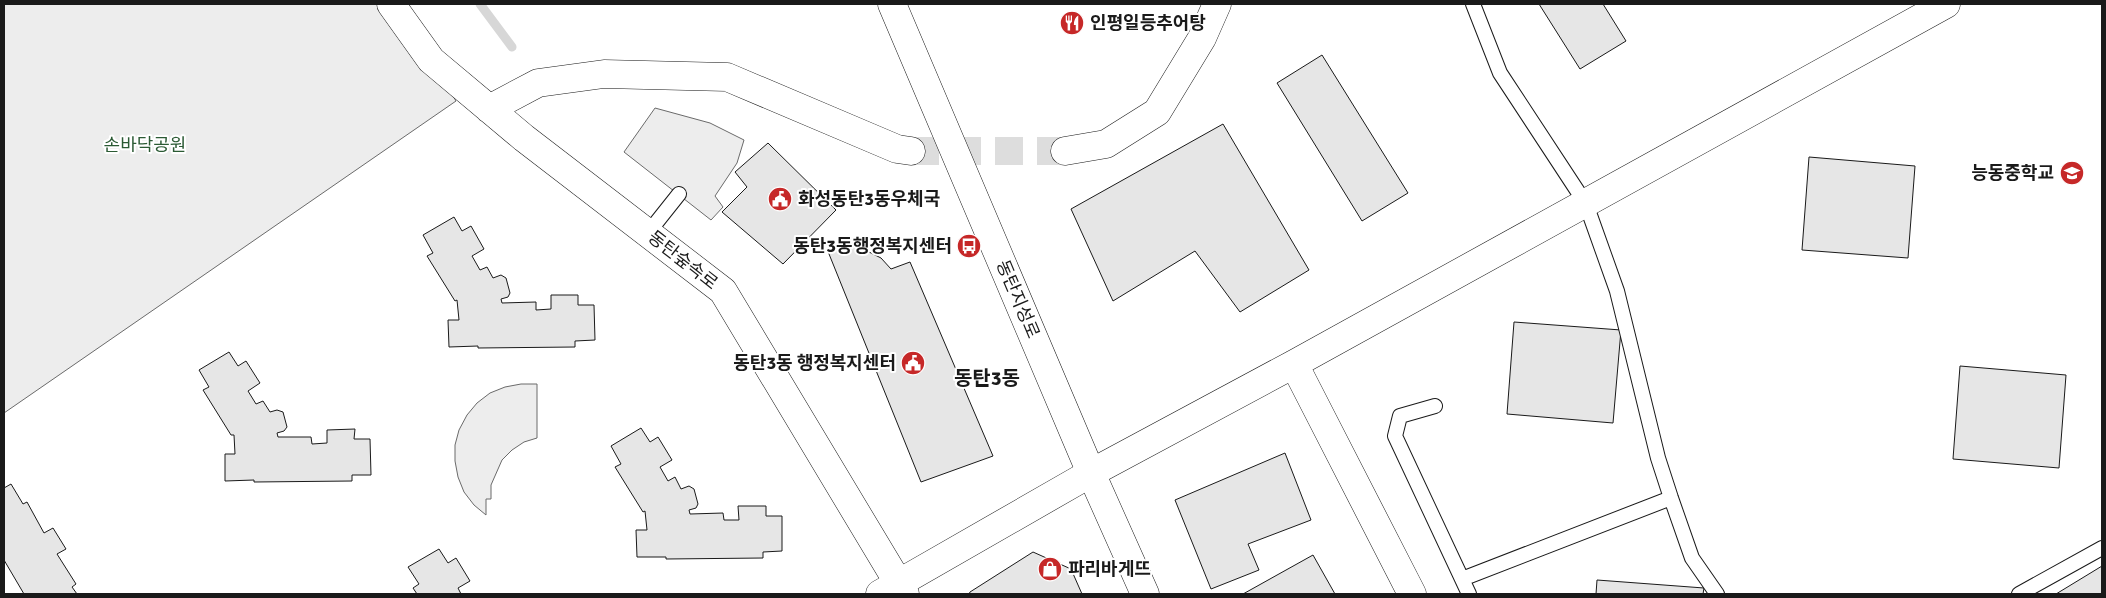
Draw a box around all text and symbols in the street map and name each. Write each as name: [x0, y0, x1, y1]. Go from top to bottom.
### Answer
restaurant icon: 인평일등추어탕: [1059, 10, 1085, 36]
place label: 인평일등추어탕: [1090, 12, 1206, 34]
park label: 손바닥공원: [104, 134, 186, 156]
school or university icon: 능동중학교: [2059, 160, 2085, 186]
place label: 능동중학교: [1971, 162, 2054, 184]
public building icon: 화성동탄3동우체국: [767, 186, 793, 212]
place label: 화성동탄3동우체국: [798, 188, 940, 210]
street label: 동탄숲속로: [644, 226, 722, 294]
bus stop icon: 동탄3동행정복지센터: [956, 233, 982, 259]
place label: 동탄3동행정복지센터: [793, 235, 952, 257]
street label: 동탄지성로: [992, 257, 1044, 341]
public building icon: 동탄3동 행정복지센터: [900, 350, 926, 376]
place label: 동탄3동 행정복지센터: [733, 352, 896, 374]
district label: 동탄3동: [954, 366, 1020, 391]
shop icon: 파리바게뜨: [1037, 556, 1063, 582]
place label: 파리바게뜨: [1068, 558, 1151, 580]

